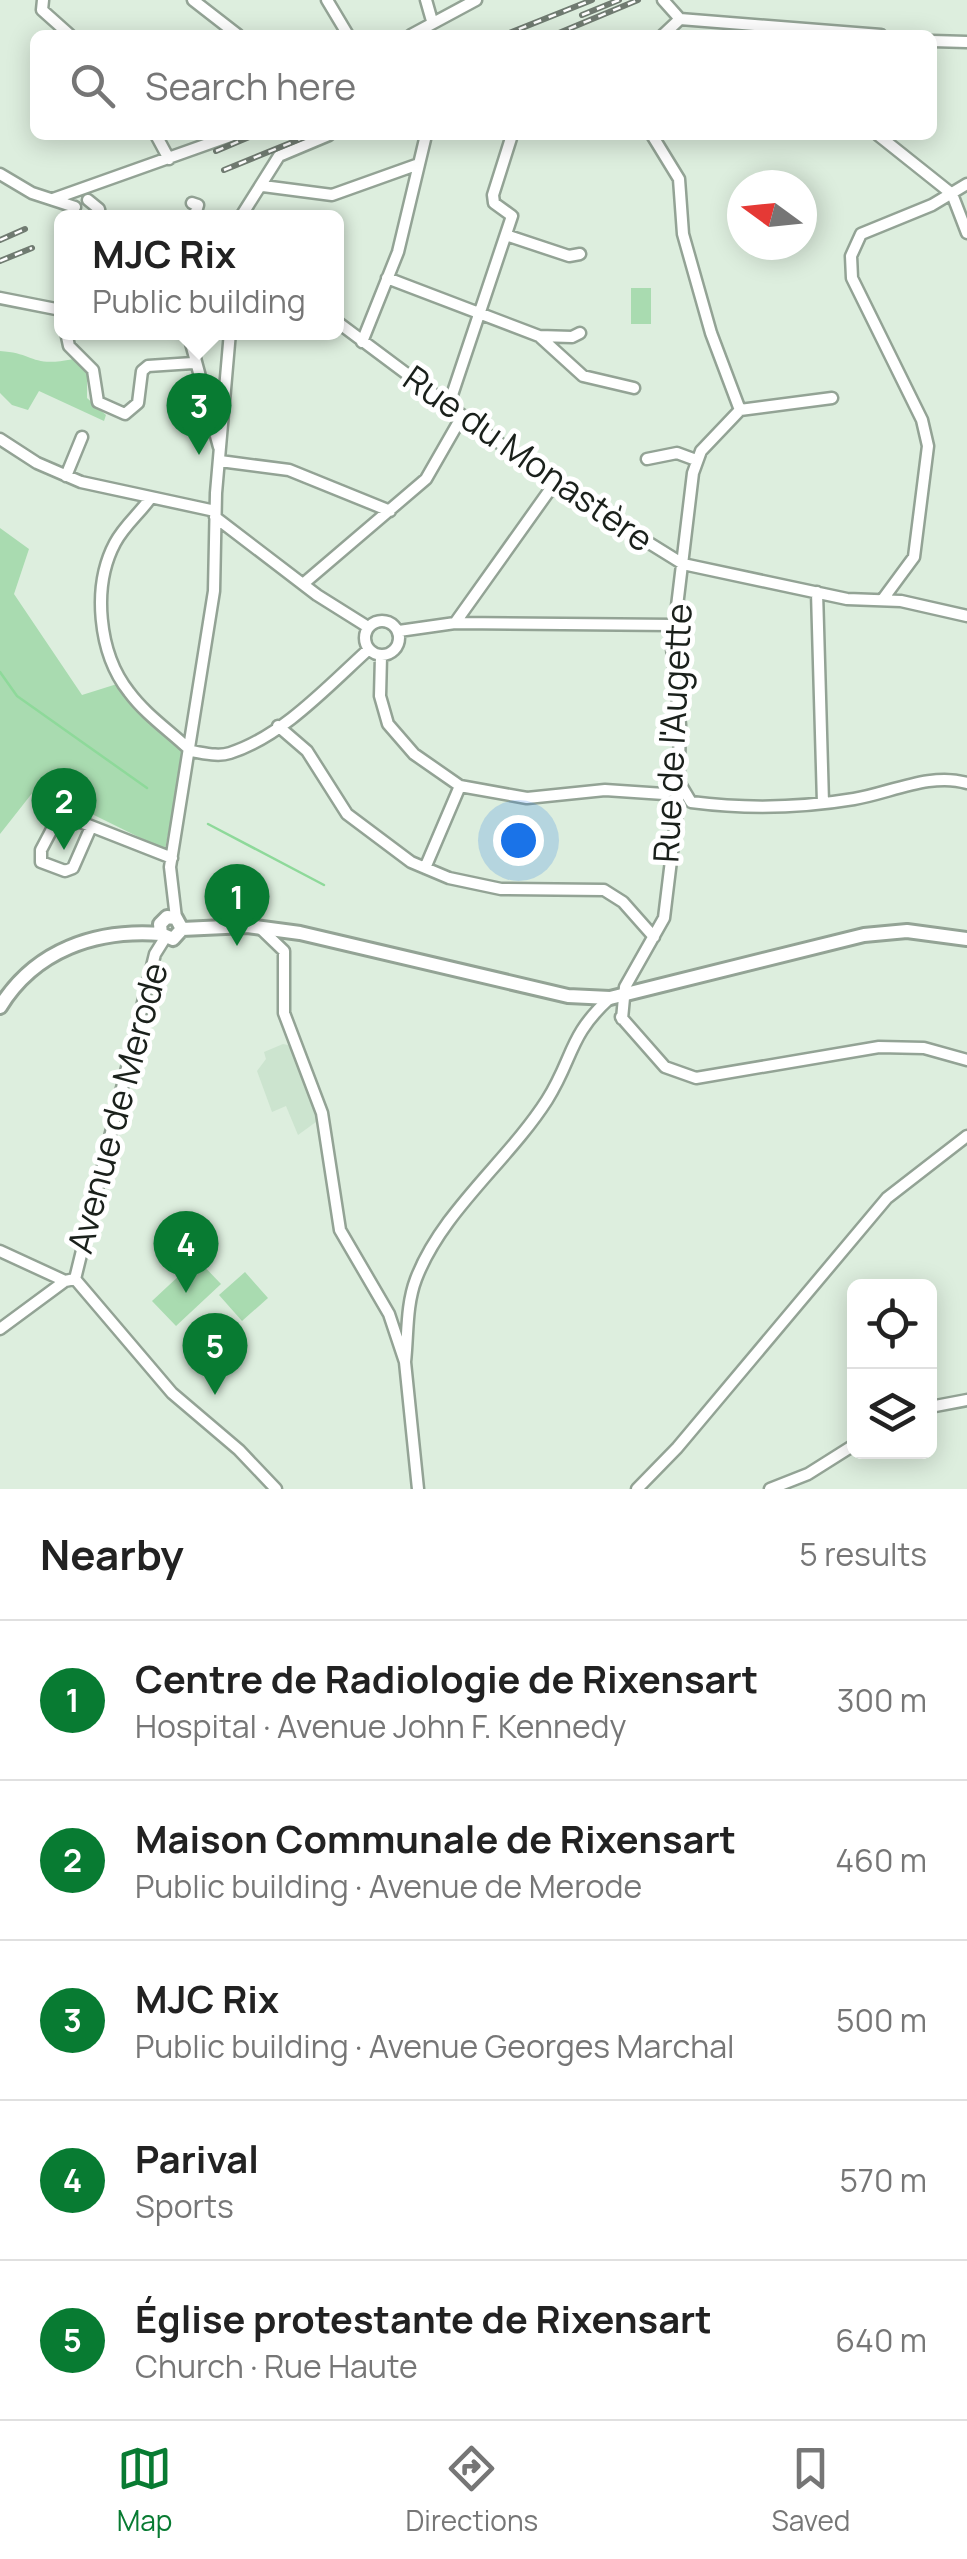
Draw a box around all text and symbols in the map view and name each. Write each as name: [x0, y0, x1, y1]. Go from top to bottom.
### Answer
search box: [30, 30, 937, 140]
icon: search: [65, 58, 120, 113]
text: Search here: [145, 59, 356, 111]
north arrow: [727, 170, 817, 260]
popup: [54, 210, 344, 340]
text: MJC Rix: [92, 227, 236, 279]
text: Public building: [92, 279, 306, 323]
street label: Rue du Monastère: [394, 354, 663, 562]
pin: 3: [166, 372, 232, 455]
street label: Rue de l'Augette: [641, 602, 703, 864]
pin: 2: [32, 768, 96, 850]
your location: [493, 815, 544, 866]
pin: 1: [204, 864, 270, 946]
street label: Avenue de Merode: [55, 957, 179, 1258]
pin: 4: [154, 1210, 218, 1293]
map controls: [847, 1279, 937, 1459]
button: locate: [847, 1279, 937, 1369]
pin: 5: [182, 1312, 248, 1395]
button: layers: [847, 1369, 937, 1459]
text: Nearby: [40, 1525, 184, 1583]
text: 5 results: [799, 1532, 927, 1576]
text: Centre de Radiologie de Rixensart: [135, 1652, 758, 1704]
text: 1: [65, 1678, 80, 1722]
text: 300 m: [837, 1678, 927, 1722]
text: Hospital · Avenue John F. Kennedy: [135, 1704, 626, 1748]
text: Maison Communale de Rixensart: [135, 1812, 736, 1864]
text: 2: [63, 1838, 82, 1882]
text: 460 m: [835, 1838, 927, 1882]
text: Public building · Avenue de Merode: [135, 1864, 642, 1908]
text: MJC Rix: [135, 1972, 279, 2024]
text: 3: [63, 1998, 82, 2042]
text: 500 m: [836, 1998, 927, 2042]
text: Public building · Avenue Georges Marchal: [135, 2024, 734, 2068]
text: Parival: [135, 2132, 259, 2184]
text: 4: [63, 2158, 82, 2202]
text: 570 m: [839, 2158, 927, 2202]
text: Sports: [135, 2184, 234, 2228]
text: Église protestante de Rixensart: [135, 2292, 712, 2344]
text: 5: [63, 2318, 82, 2362]
text: 640 m: [835, 2318, 927, 2362]
text: Church · Rue Haute: [135, 2344, 418, 2388]
tab: Map: [117, 2441, 172, 2539]
tab: Directions: [406, 2441, 538, 2539]
tab: Saved: [771, 2441, 850, 2539]

